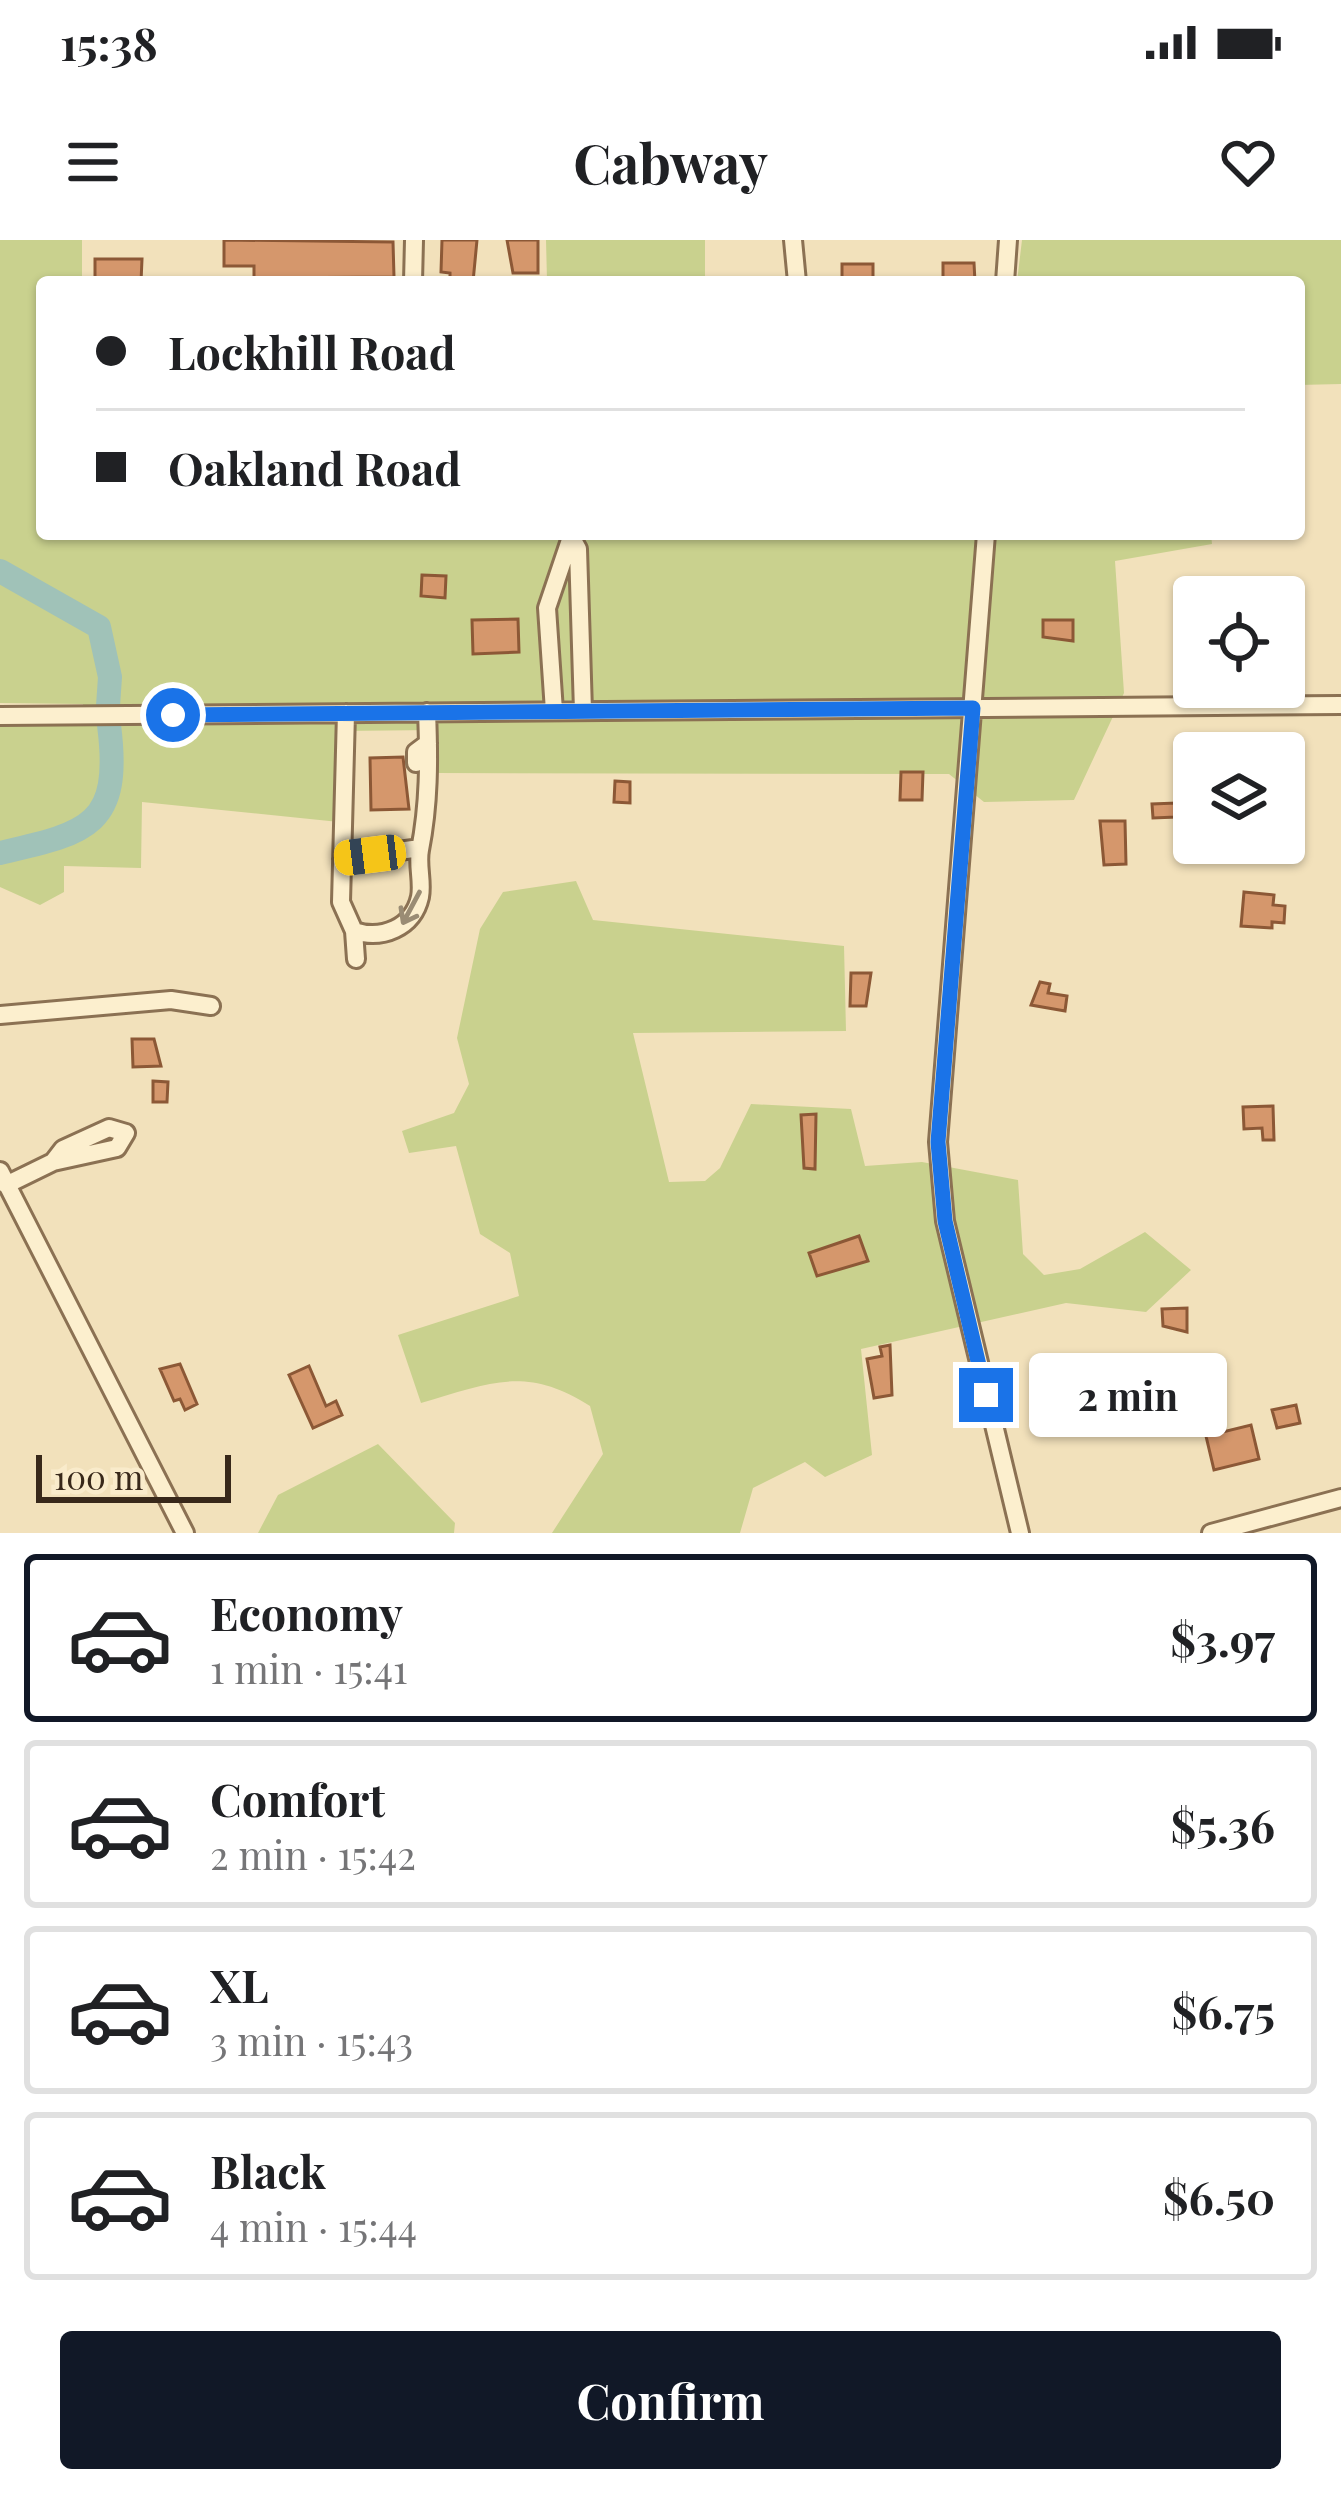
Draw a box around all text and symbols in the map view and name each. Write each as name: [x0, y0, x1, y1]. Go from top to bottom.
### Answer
text: 15:38: [60, 12, 158, 72]
text: Cabway: [573, 126, 768, 198]
icon: menu: [60, 129, 126, 195]
icon: heart: [1215, 129, 1281, 195]
text: Lockhill Road: [168, 321, 456, 381]
text: Oakland Road: [168, 437, 461, 497]
map controls: [1173, 576, 1305, 864]
button: locate: [1173, 576, 1305, 708]
route start: [146, 688, 200, 742]
button: layers: [1173, 732, 1305, 864]
car: [332, 833, 408, 877]
one-way arrow: [398, 890, 421, 925]
callout: 2 min: [1028, 1353, 1226, 1437]
route end: [959, 1368, 1013, 1422]
text: 2 min: [1078, 1369, 1178, 1421]
scale bar: [36, 1449, 231, 1502]
text: 100 m: [54, 1454, 143, 1498]
text: Economy: [210, 1582, 403, 1642]
icon: car: [66, 1584, 174, 1692]
text: $3.97: [1170, 1608, 1275, 1668]
text: 1 min · 15:41: [210, 1642, 407, 1694]
text: Comfort: [210, 1768, 385, 1828]
icon: car: [66, 1770, 174, 1878]
text: $5.36: [1171, 1794, 1275, 1854]
text: 2 min · 15:42: [210, 1828, 416, 1880]
text: XL: [210, 1954, 269, 2014]
icon: car: [66, 1956, 174, 2064]
text: $6.75: [1172, 1980, 1275, 2040]
text: 3 min · 15:43: [210, 2014, 413, 2066]
text: Black: [210, 2140, 326, 2200]
icon: car: [66, 2142, 174, 2250]
text: $6.50: [1163, 2166, 1275, 2226]
text: 4 min · 15:44: [210, 2200, 417, 2252]
button: Confirm: [60, 2331, 1281, 2469]

